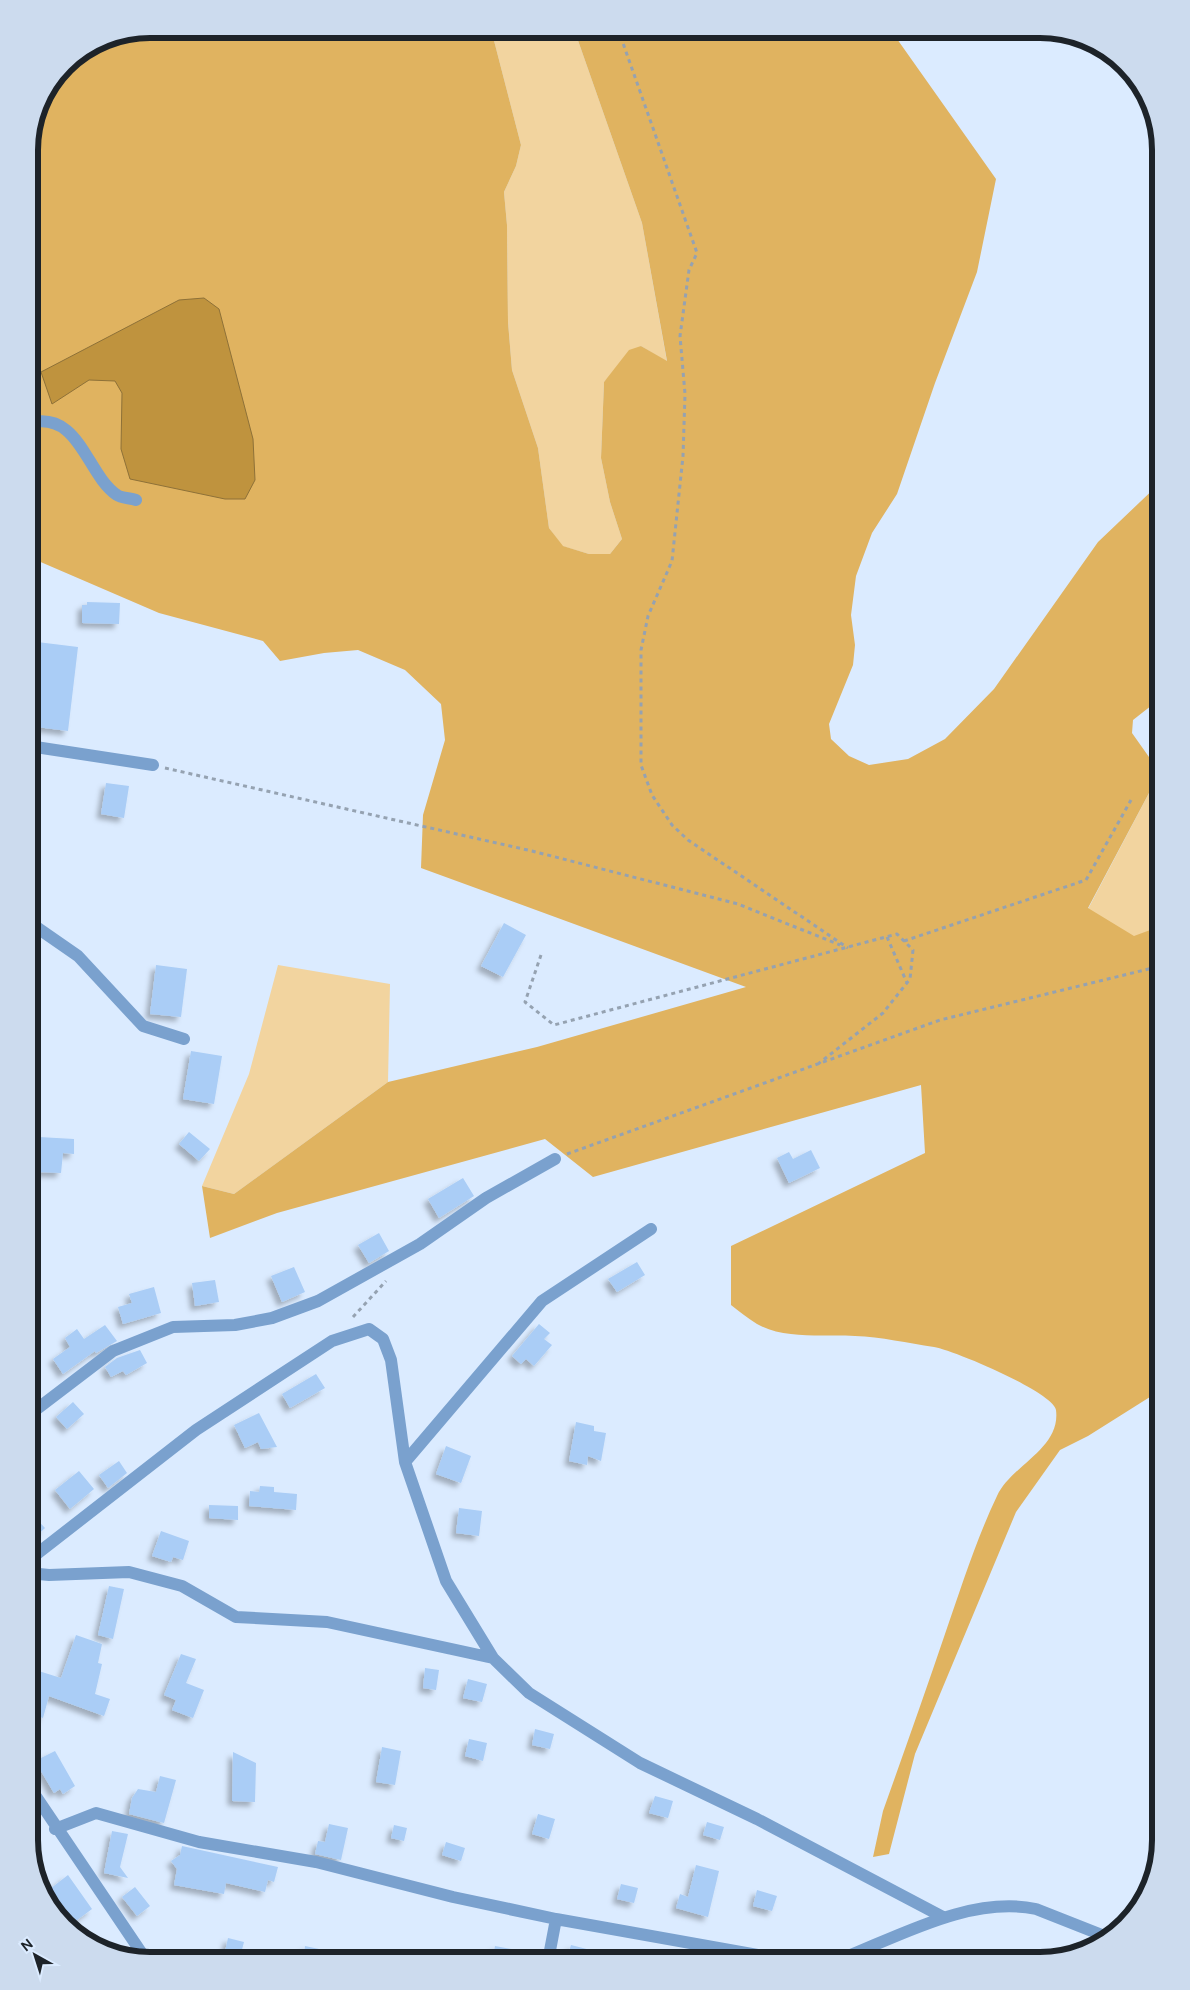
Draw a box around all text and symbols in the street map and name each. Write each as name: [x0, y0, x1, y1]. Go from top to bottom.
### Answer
north arrow: [10, 1930, 60, 1980]
text: N: [17, 1935, 36, 1955]

